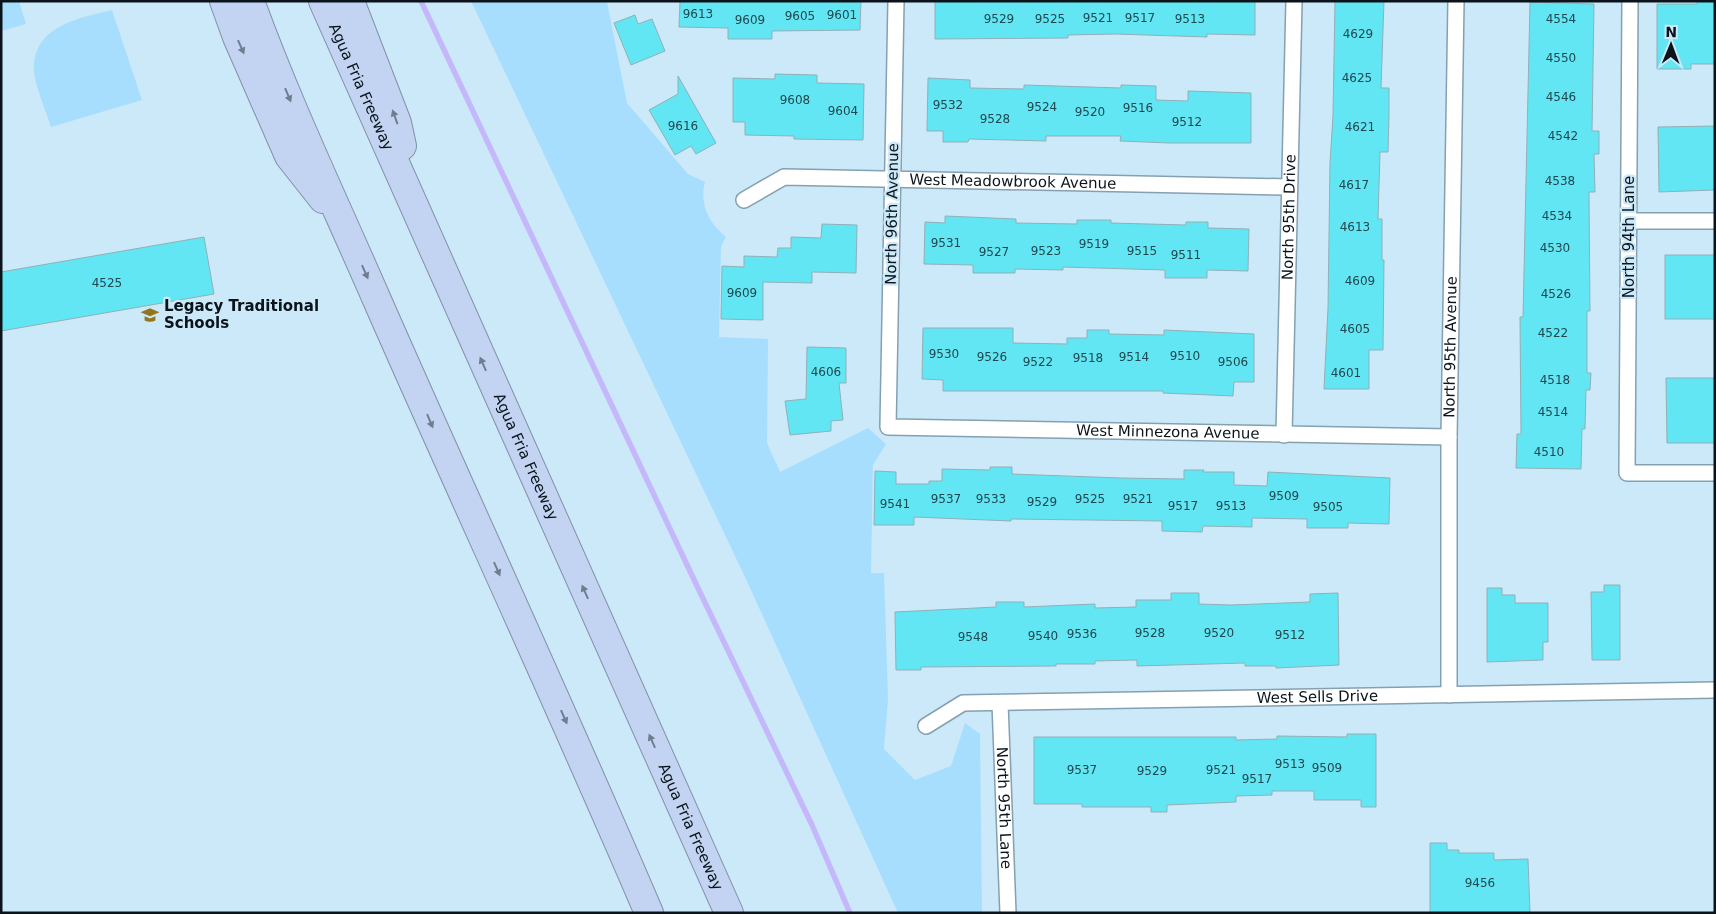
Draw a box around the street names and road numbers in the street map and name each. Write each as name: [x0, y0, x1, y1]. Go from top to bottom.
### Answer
street label: Agua Fria Freeway: [325, 20, 397, 153]
street label: North 96th Avenue: [882, 143, 902, 285]
street label: North 95th Drive: [1279, 154, 1299, 280]
street label: West Meadowbrook Avenue: [909, 170, 1117, 193]
street label: North 94th Lane: [1620, 176, 1638, 298]
street label: North 95th Avenue: [1440, 276, 1461, 418]
street label: Agua Fria Freeway: [490, 390, 562, 523]
street label: West Minnezona Avenue: [1076, 421, 1260, 443]
street label: West Sells Drive: [1257, 687, 1378, 707]
street label: North 95th Lane: [993, 746, 1015, 869]
street label: Agua Fria Freeway: [654, 760, 727, 893]

